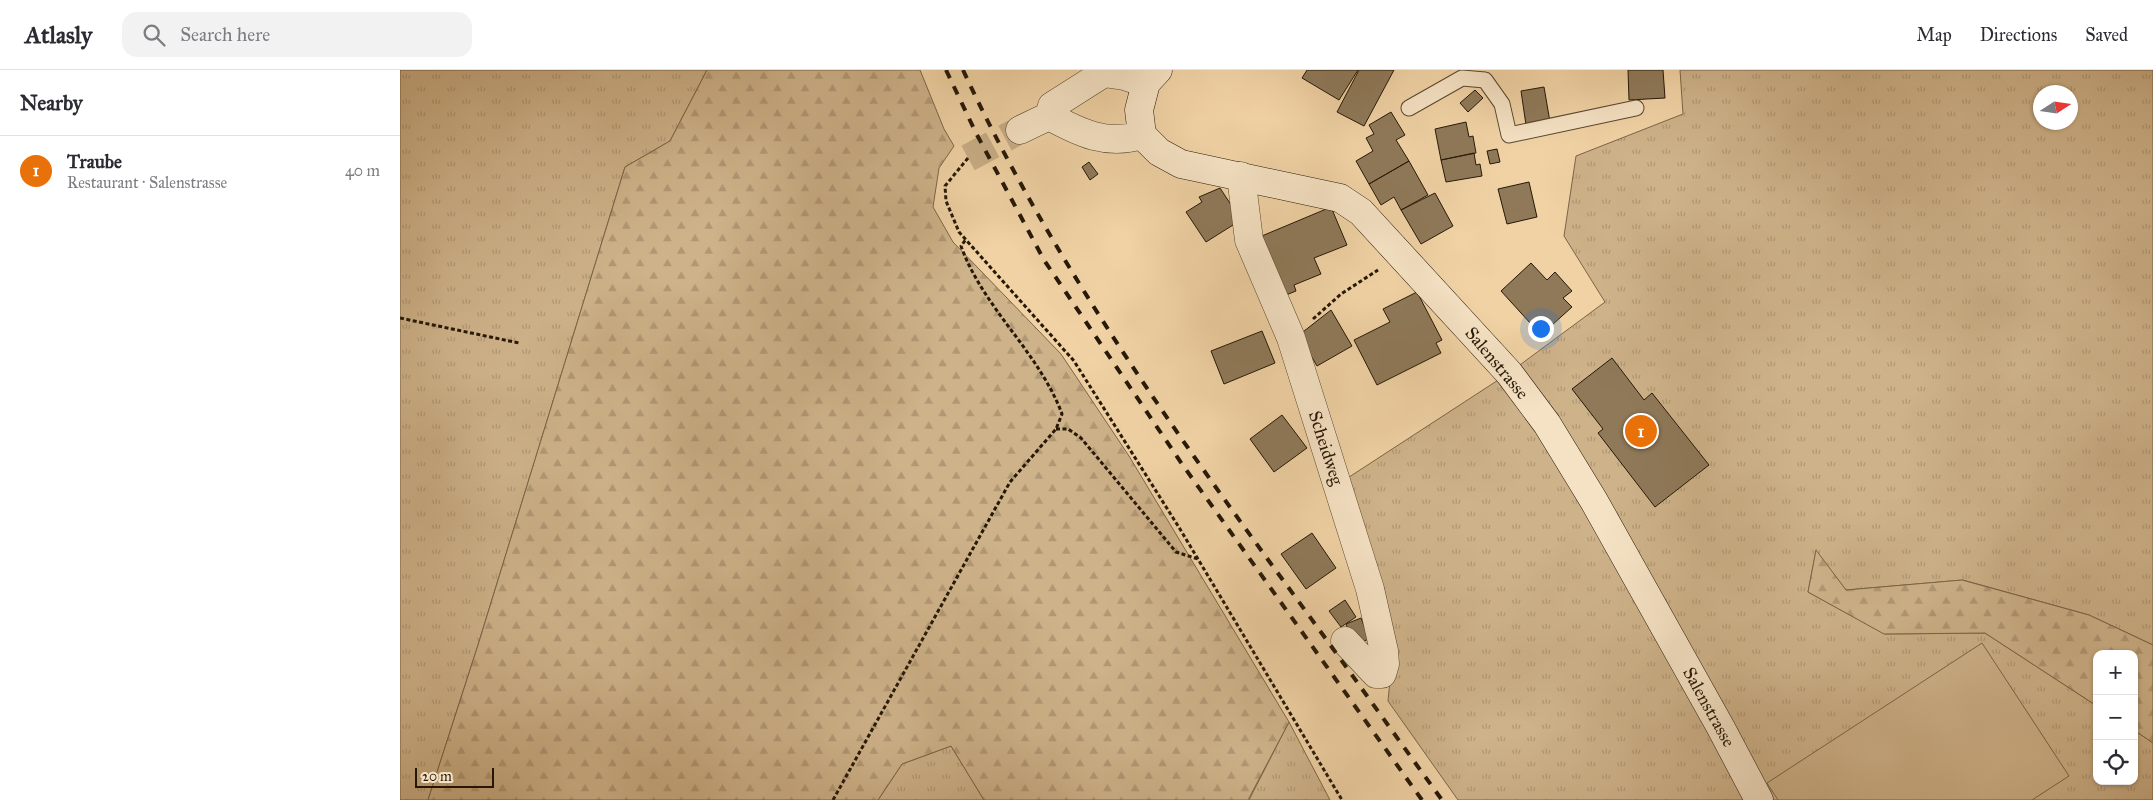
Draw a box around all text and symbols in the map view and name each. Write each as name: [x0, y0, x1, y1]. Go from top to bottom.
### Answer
search box: [122, 12, 472, 57]
text: Atlasly: [25, 20, 92, 50]
icon: search: [140, 21, 168, 49]
text: Search here: [180, 23, 270, 46]
text: Map: [1916, 24, 1952, 46]
text: Directions: [1980, 24, 2057, 46]
text: Saved: [2085, 24, 2128, 46]
north arrow: [2033, 85, 2078, 130]
text: Nearby: [20, 90, 83, 116]
text: Traube: [67, 150, 122, 173]
text: 1: [33, 161, 39, 180]
text: 40 m: [345, 161, 380, 180]
text: Restaurant · Salenstrasse: [67, 173, 227, 192]
your location: [1528, 316, 1554, 342]
street label: Salenstrasse: [1460, 322, 1534, 404]
street label: Scheidweg: [1303, 408, 1349, 489]
pin: 1: [1625, 412, 1657, 450]
map controls: [2093, 650, 2138, 785]
button: +: [2093, 650, 2138, 695]
street label: Salenstrasse: [1678, 663, 1740, 751]
button: −: [2093, 695, 2138, 740]
button: locate: [2093, 740, 2138, 785]
scale bar: [415, 765, 494, 788]
text: 20 m: [422, 768, 452, 785]

